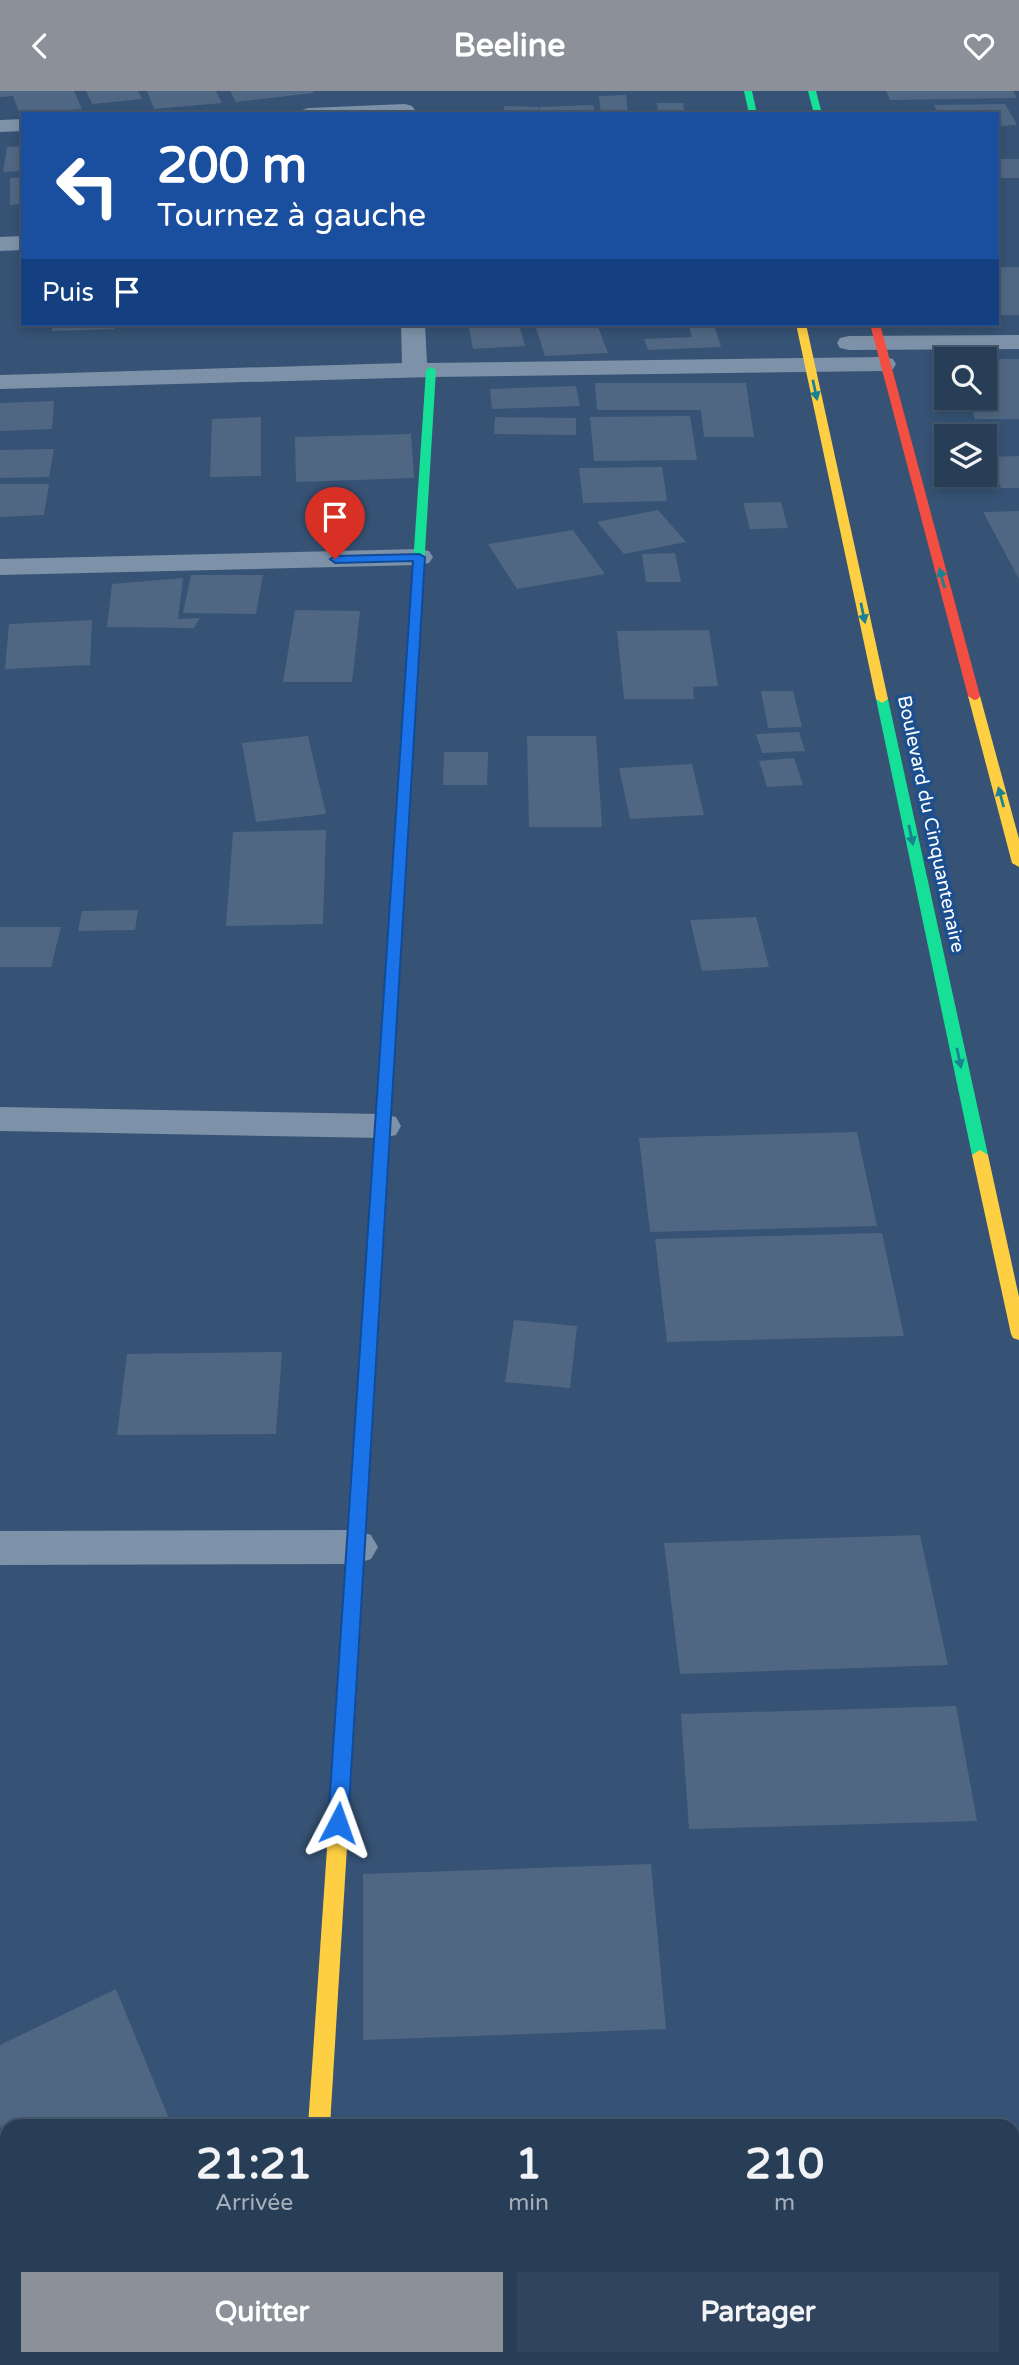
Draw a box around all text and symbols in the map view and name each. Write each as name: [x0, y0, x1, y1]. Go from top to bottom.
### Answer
icon: back: [21, 27, 59, 65]
text: Beeline: [454, 27, 565, 65]
icon: heart: [960, 27, 998, 65]
text: 200 m: [157, 137, 307, 196]
icon: left: [42, 140, 133, 231]
text: Tournez à gauche: [157, 197, 426, 235]
icon: arrive: [108, 273, 146, 311]
text: Puis: [42, 277, 94, 308]
map controls: [934, 347, 997, 487]
button: search: [934, 347, 997, 410]
one-way arrow: [810, 379, 821, 401]
button: layers: [934, 424, 997, 487]
pin: [305, 487, 365, 559]
icon: arrive: [316, 498, 354, 536]
one-way arrow: [936, 567, 947, 589]
one-way arrow: [858, 602, 869, 624]
street label: Boulevard du Cinquantenaire: [893, 693, 969, 955]
one-way arrow: [995, 786, 1006, 808]
one-way arrow: [906, 824, 917, 846]
one-way arrow: [954, 1047, 965, 1069]
position arrow: [301, 1786, 375, 1860]
text: 21:21: [196, 2139, 312, 2190]
text: 1: [515, 2139, 542, 2190]
text: 210: [745, 2139, 824, 2190]
text: Arrivée: [215, 2189, 293, 2217]
text: min: [508, 2189, 549, 2217]
text: m: [774, 2189, 795, 2217]
button: Quitter: [21, 2272, 503, 2352]
button: Partager: [517, 2272, 999, 2352]

